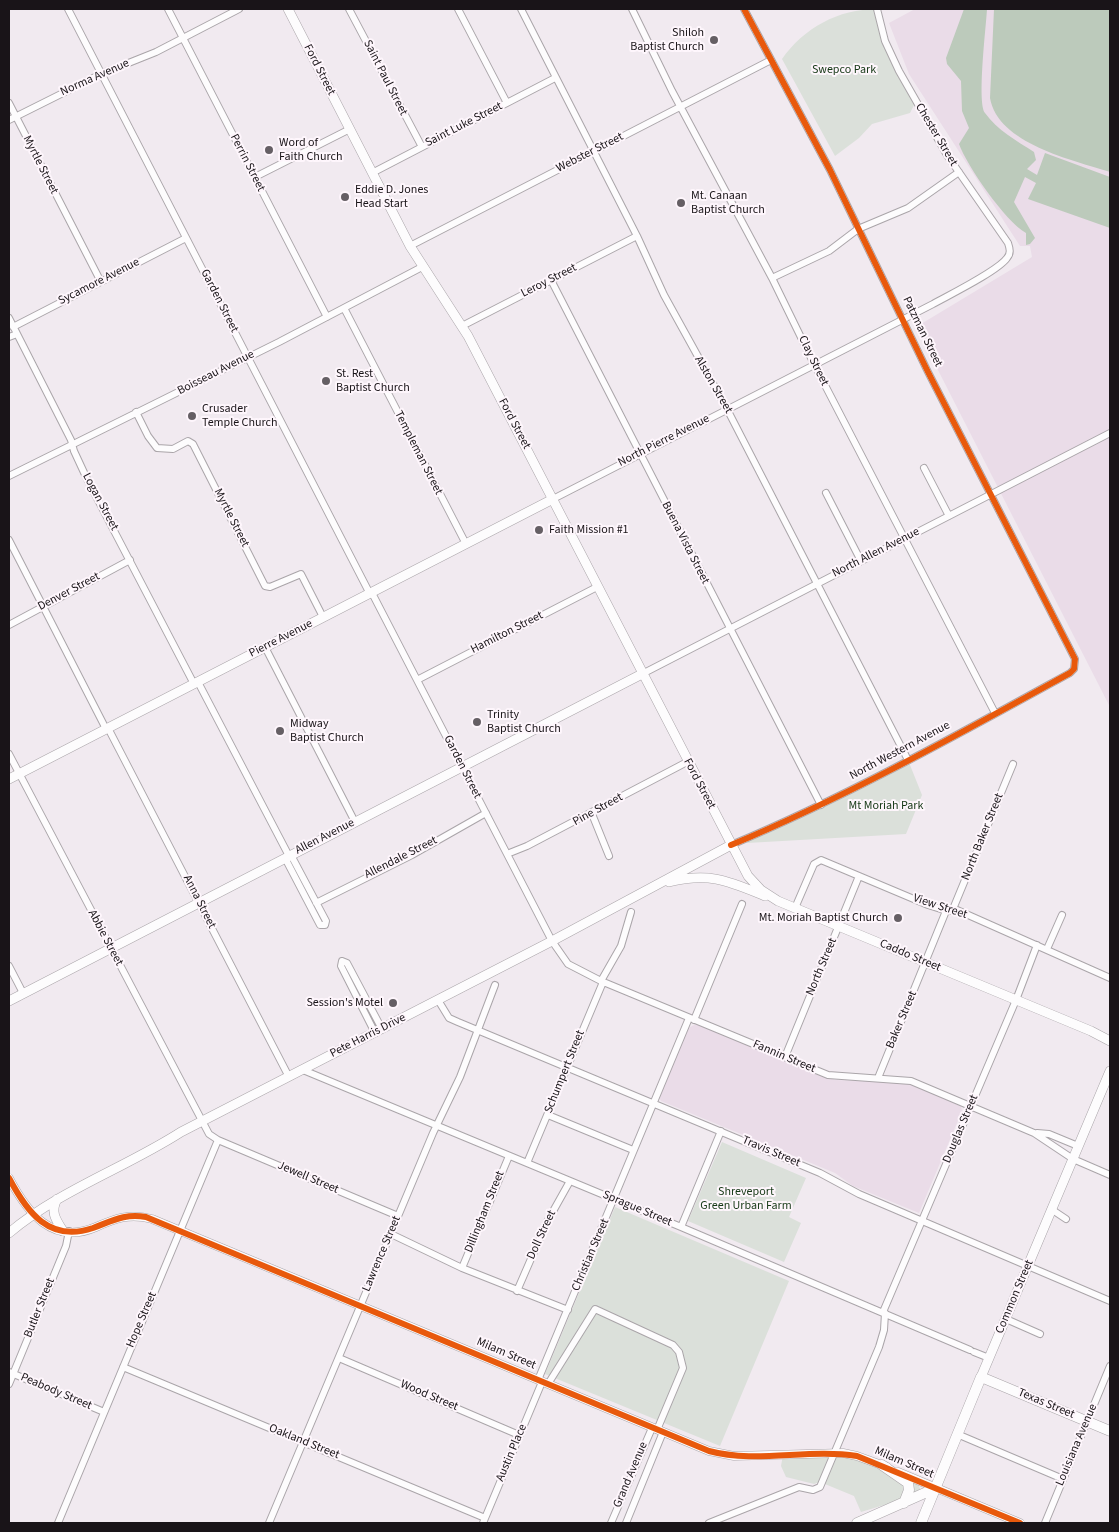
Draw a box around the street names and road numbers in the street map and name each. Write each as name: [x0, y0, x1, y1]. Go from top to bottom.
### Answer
street label: Saint Paul Street: [360, 38, 410, 118]
street label: Ford Street: [300, 42, 338, 98]
street label: Norma Avenue: [58, 56, 132, 100]
street label: Saint Luke Street: [423, 99, 505, 151]
street label: Chester Street: [912, 101, 960, 169]
street label: Webster Street: [554, 130, 626, 176]
street label: Perrin Street: [226, 132, 268, 194]
street label: Myrtle Street: [19, 133, 61, 197]
street label: Sycamore Avenue: [56, 255, 142, 309]
street label: Leroy Street: [519, 261, 579, 301]
street label: Garden Street: [197, 267, 241, 335]
street label: Patzman Street: [899, 295, 945, 369]
street label: Clay Street: [795, 334, 831, 388]
street label: Boisseau Avenue: [175, 347, 257, 399]
street label: Alston Street: [691, 354, 735, 416]
street label: Ford Street: [495, 396, 533, 452]
street label: Templeman Street: [391, 409, 445, 497]
street label: North Pierre Avenue: [616, 412, 712, 470]
street label: Logan Street: [79, 471, 121, 533]
street label: Myrtle Street: [210, 486, 252, 550]
street label: Buena Vista Street: [658, 499, 712, 587]
street label: North Allen Avenue: [830, 525, 922, 581]
street label: Denver Street: [36, 570, 102, 614]
street label: Hamilton Street: [468, 609, 546, 657]
street label: Pierre Avenue: [247, 617, 315, 661]
street label: North Western Avenue: [847, 718, 953, 784]
street label: Garden Street: [440, 733, 484, 801]
street label: Ford Street: [680, 756, 718, 812]
street label: Pine Street: [571, 790, 625, 830]
street label: North Baker Street: [959, 791, 1007, 883]
street label: Allen Avenue: [293, 816, 357, 858]
street label: Allendale Street: [362, 834, 440, 882]
street label: Anna Street: [179, 873, 219, 931]
street label: View Street: [911, 891, 969, 923]
street label: Abbie Street: [84, 908, 126, 968]
street label: North Street: [803, 936, 841, 998]
street label: Caddo Street: [877, 937, 943, 975]
street label: Baker Street: [883, 989, 921, 1051]
street label: Pete Harris Drive: [328, 1011, 408, 1061]
street label: Schumpert Street: [542, 1028, 588, 1116]
street label: Fannin Street: [750, 1037, 818, 1077]
street label: Douglas Street: [940, 1093, 982, 1165]
street label: Travis Street: [740, 1133, 802, 1171]
street label: Jewell Street: [275, 1159, 341, 1197]
street label: Dillingham Street: [462, 1169, 508, 1255]
street label: Sprague Street: [600, 1188, 674, 1230]
street label: Doll Street: [524, 1208, 560, 1262]
street label: Lawrence Street: [360, 1214, 404, 1294]
street label: Christian Street: [569, 1217, 613, 1293]
street label: Common Street: [993, 1258, 1037, 1336]
street label: Butler Street: [21, 1276, 59, 1340]
street label: Hope Street: [124, 1290, 160, 1350]
street label: Milam Street: [474, 1335, 538, 1373]
street label: Peabody Street: [18, 1370, 94, 1414]
street label: Wood Street: [398, 1377, 460, 1415]
street label: Texas Street: [1015, 1386, 1077, 1422]
street label: Louisiana Avenue: [1053, 1402, 1101, 1488]
street label: Oakland Street: [267, 1421, 341, 1463]
street label: Austin Place: [493, 1422, 531, 1484]
street label: Grand Avenue: [611, 1440, 651, 1510]
street label: Milam Street: [872, 1444, 936, 1482]

